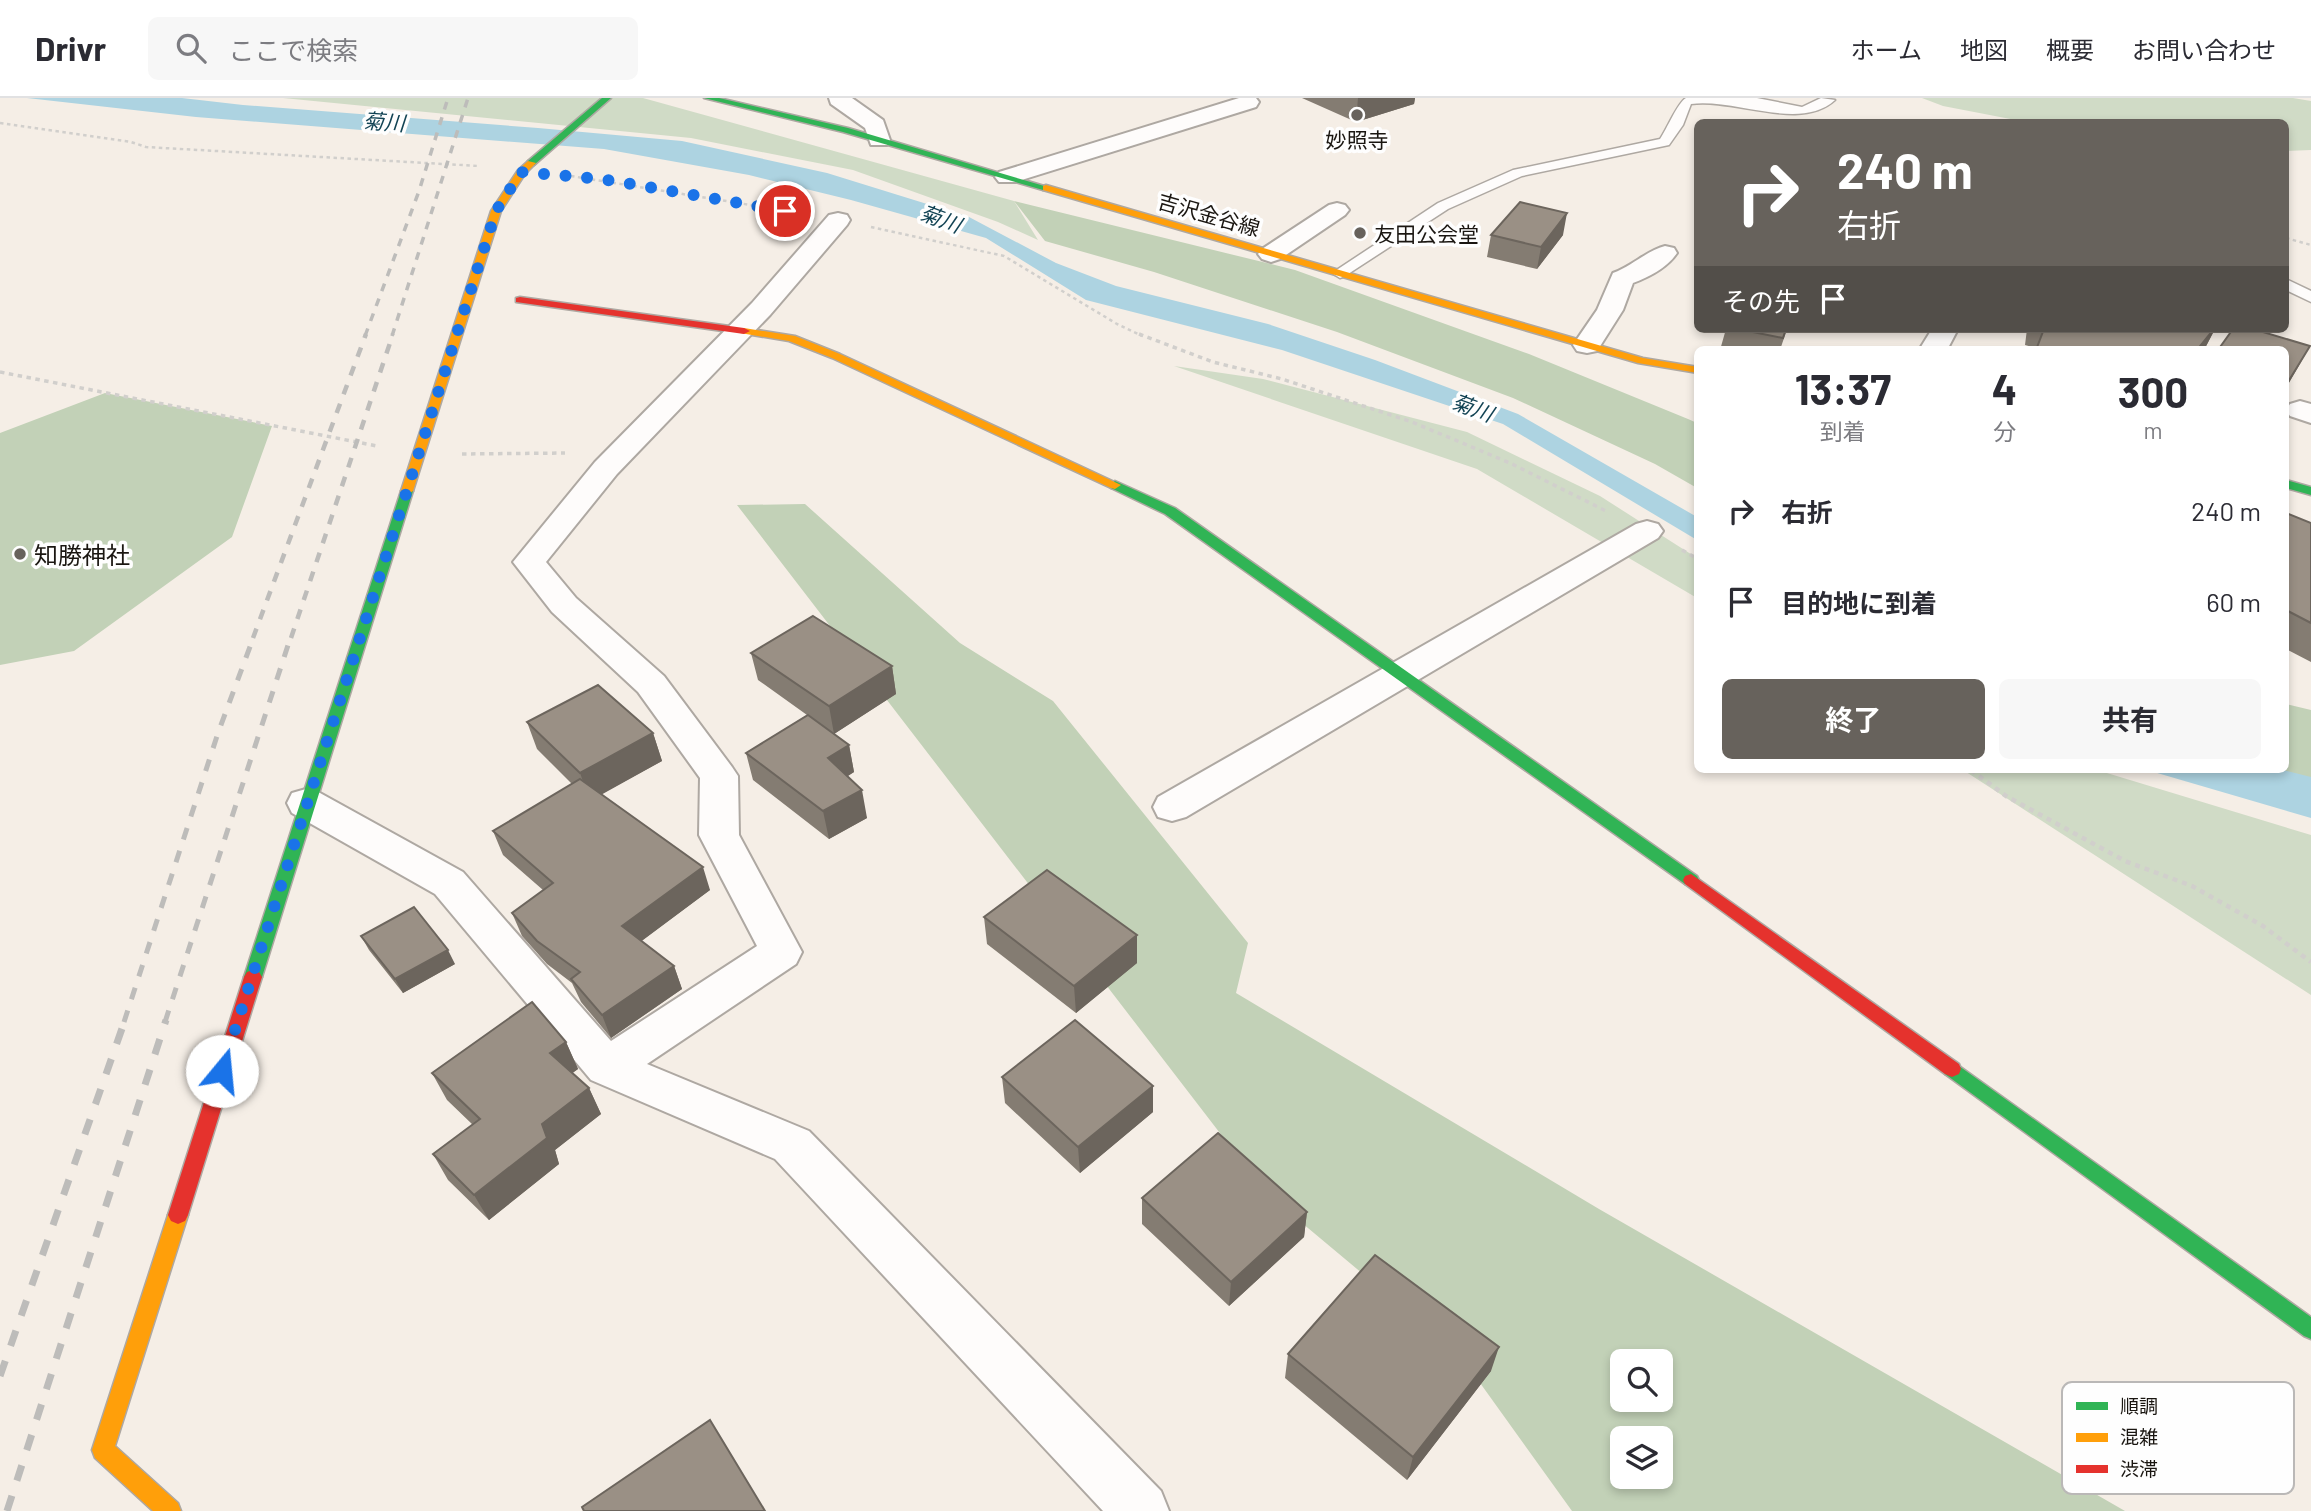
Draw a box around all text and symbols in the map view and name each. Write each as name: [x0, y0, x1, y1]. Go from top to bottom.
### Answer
search box: [148, 17, 638, 80]
text: Drivr: [35, 28, 106, 68]
icon: search: [172, 29, 210, 67]
text: ここで検索: [228, 34, 358, 65]
text: ホーム: [1851, 35, 1922, 64]
text: 地図: [1960, 35, 2008, 64]
text: 概要: [2046, 35, 2094, 64]
text: お問い合わせ: [2132, 35, 2276, 64]
water label: 菊川: [362, 107, 408, 135]
marker: 妙照寺: [1349, 107, 1365, 123]
place label: 妙照寺: [1326, 127, 1389, 152]
text: 240 m: [1837, 140, 1973, 199]
icon: right: [1722, 147, 1813, 238]
pin: [755, 181, 815, 241]
street label: 吉沢金谷線: [1155, 188, 1263, 240]
icon: arrive: [766, 192, 804, 230]
water label: 菊川: [917, 199, 967, 238]
text: 右折: [1837, 205, 1901, 243]
place label: 友田公会堂: [1374, 221, 1479, 246]
marker: 友田公会堂: [1352, 225, 1368, 241]
icon: arrive: [1814, 280, 1852, 318]
text: その先: [1722, 285, 1800, 316]
text: 13:37: [1795, 363, 1891, 413]
text: 4: [1992, 363, 2017, 413]
text: 300: [2118, 366, 2188, 416]
water label: 菊川: [1449, 388, 1499, 427]
text: m: [2144, 416, 2163, 444]
text: 到着: [1820, 417, 1866, 445]
text: 分: [1993, 417, 2016, 445]
icon: right: [1722, 492, 1760, 530]
text: 240 m: [2191, 495, 2261, 526]
text: 右折: [1781, 496, 1833, 527]
place label: 知勝神社: [34, 540, 130, 569]
marker: 知勝神社: [12, 546, 28, 562]
icon: arrive: [1722, 583, 1760, 621]
text: 60 m: [2206, 586, 2261, 617]
text: 目的地に到着: [1781, 587, 1937, 618]
button: 終了: [1722, 679, 1985, 759]
button: 共有: [1999, 679, 2261, 759]
position arrow: [185, 1034, 259, 1108]
map controls: [1610, 1349, 1673, 1489]
button: search: [1610, 1349, 1673, 1412]
legend: [2062, 1382, 2294, 1494]
text: 順調: [2120, 1394, 2158, 1417]
text: 混雑: [2120, 1425, 2158, 1448]
button: layers: [1610, 1426, 1673, 1489]
text: 渋滞: [2120, 1457, 2158, 1480]

